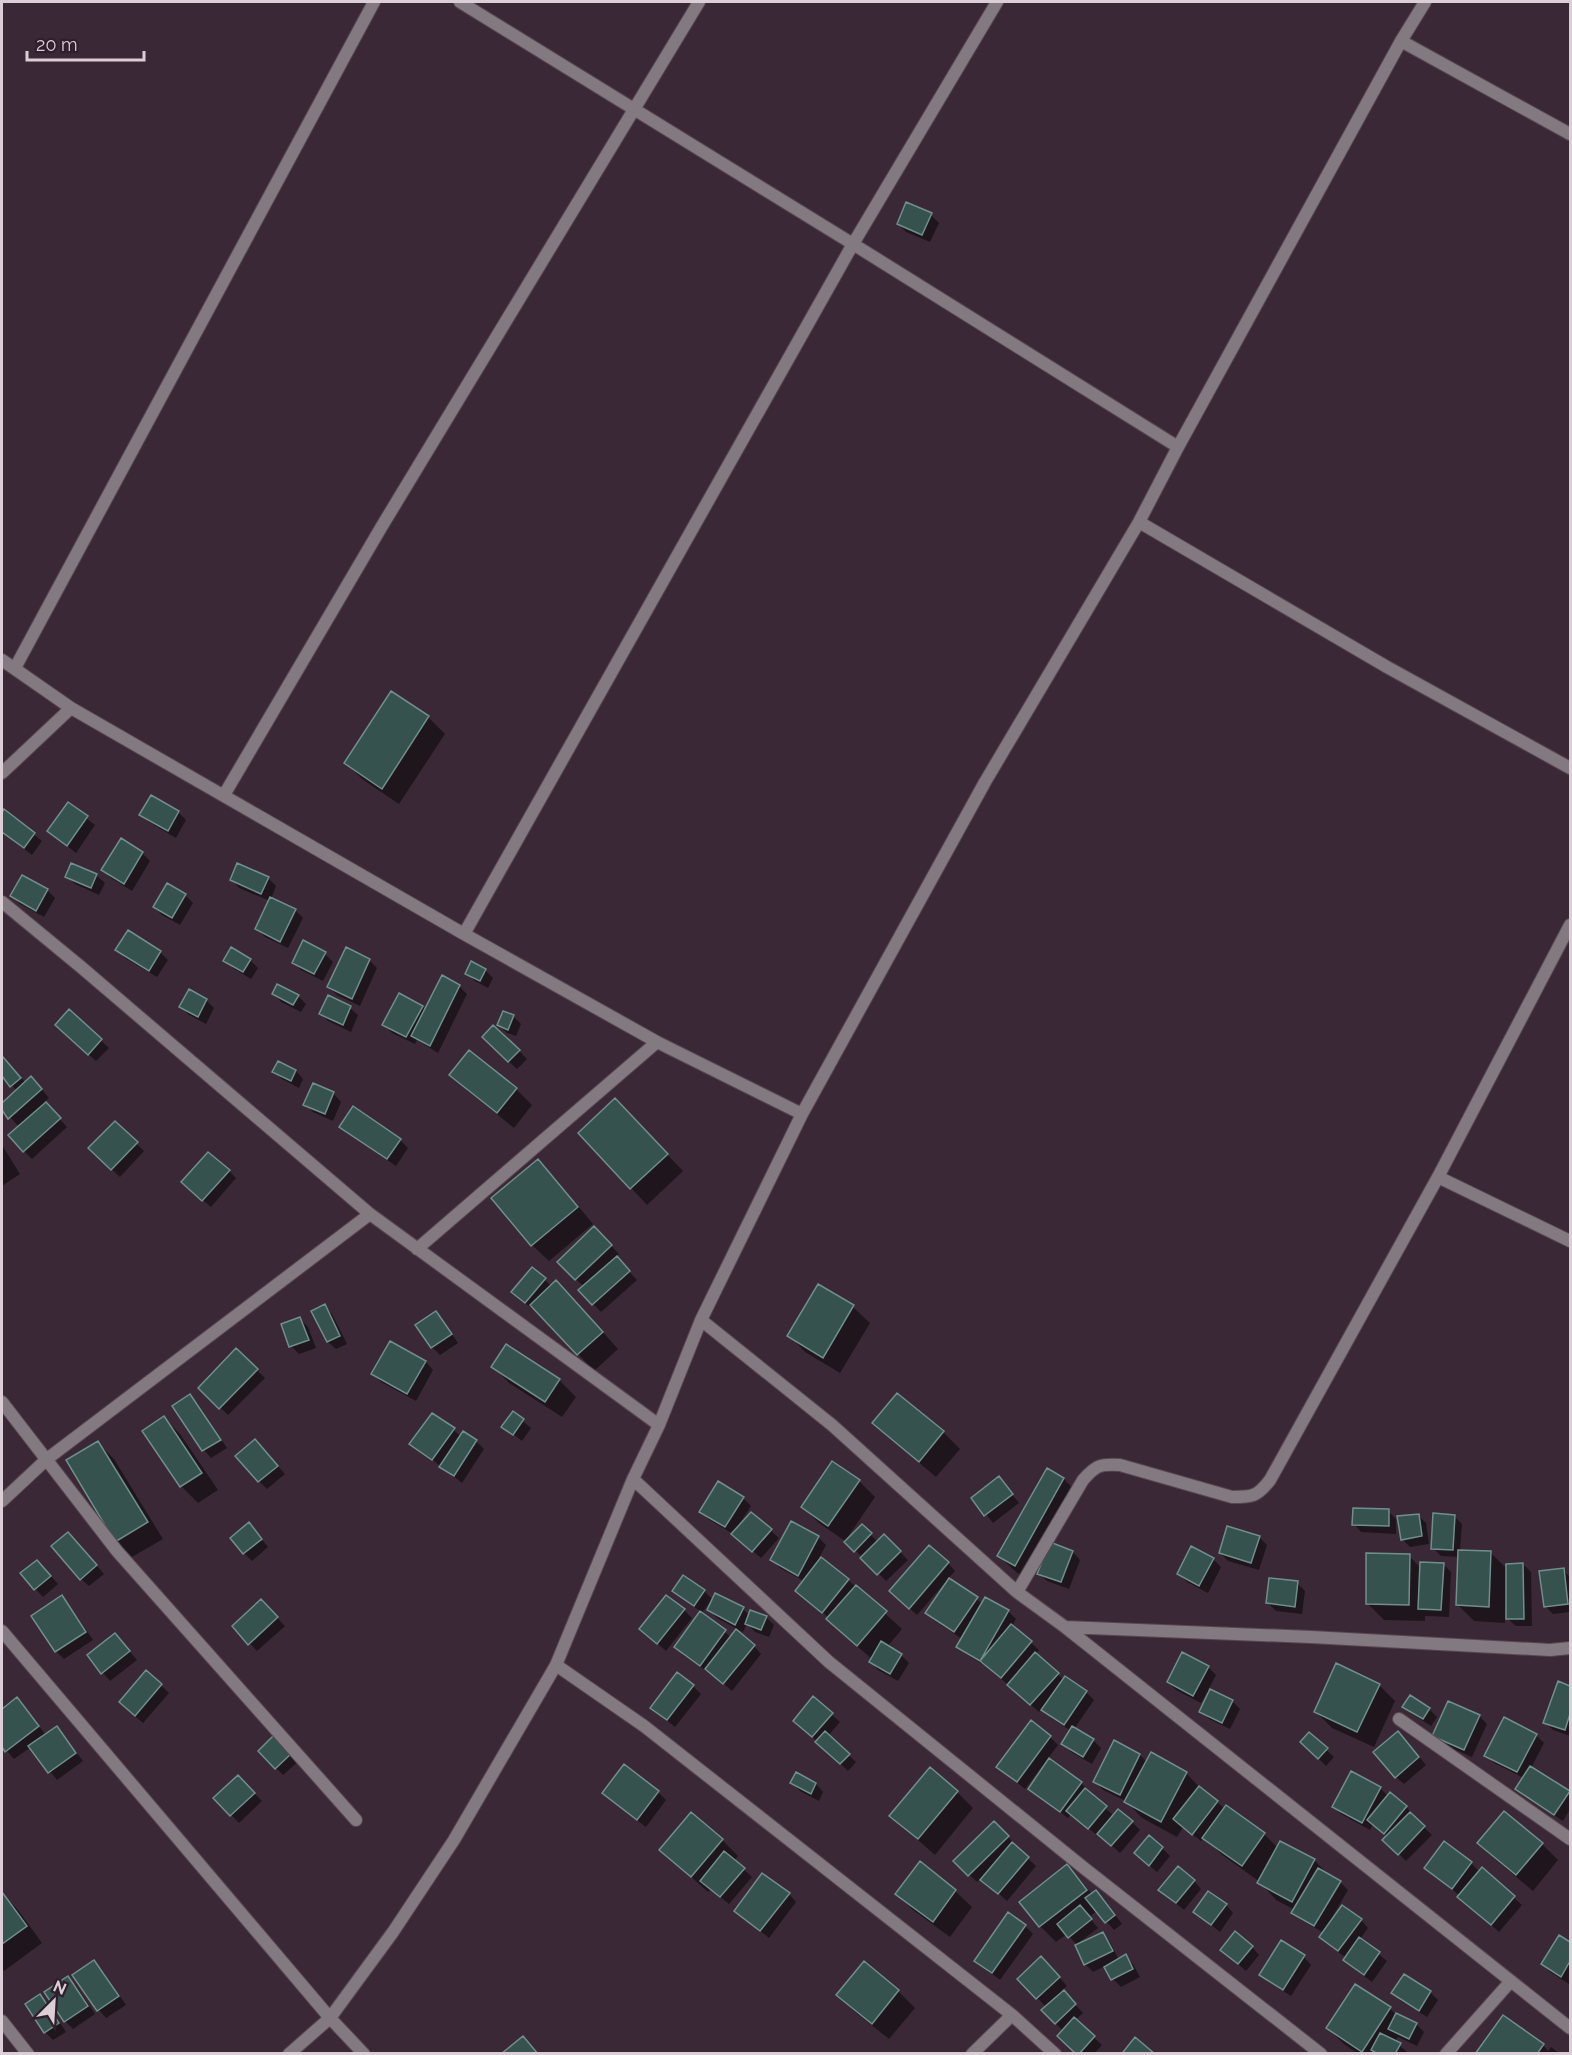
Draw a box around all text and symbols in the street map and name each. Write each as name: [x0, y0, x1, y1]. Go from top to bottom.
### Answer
scale bar: [27, 24, 144, 62]
text: 20 m: [36, 34, 78, 55]
north arrow: [24, 1971, 84, 2031]
text: N: [50, 1977, 69, 1999]

